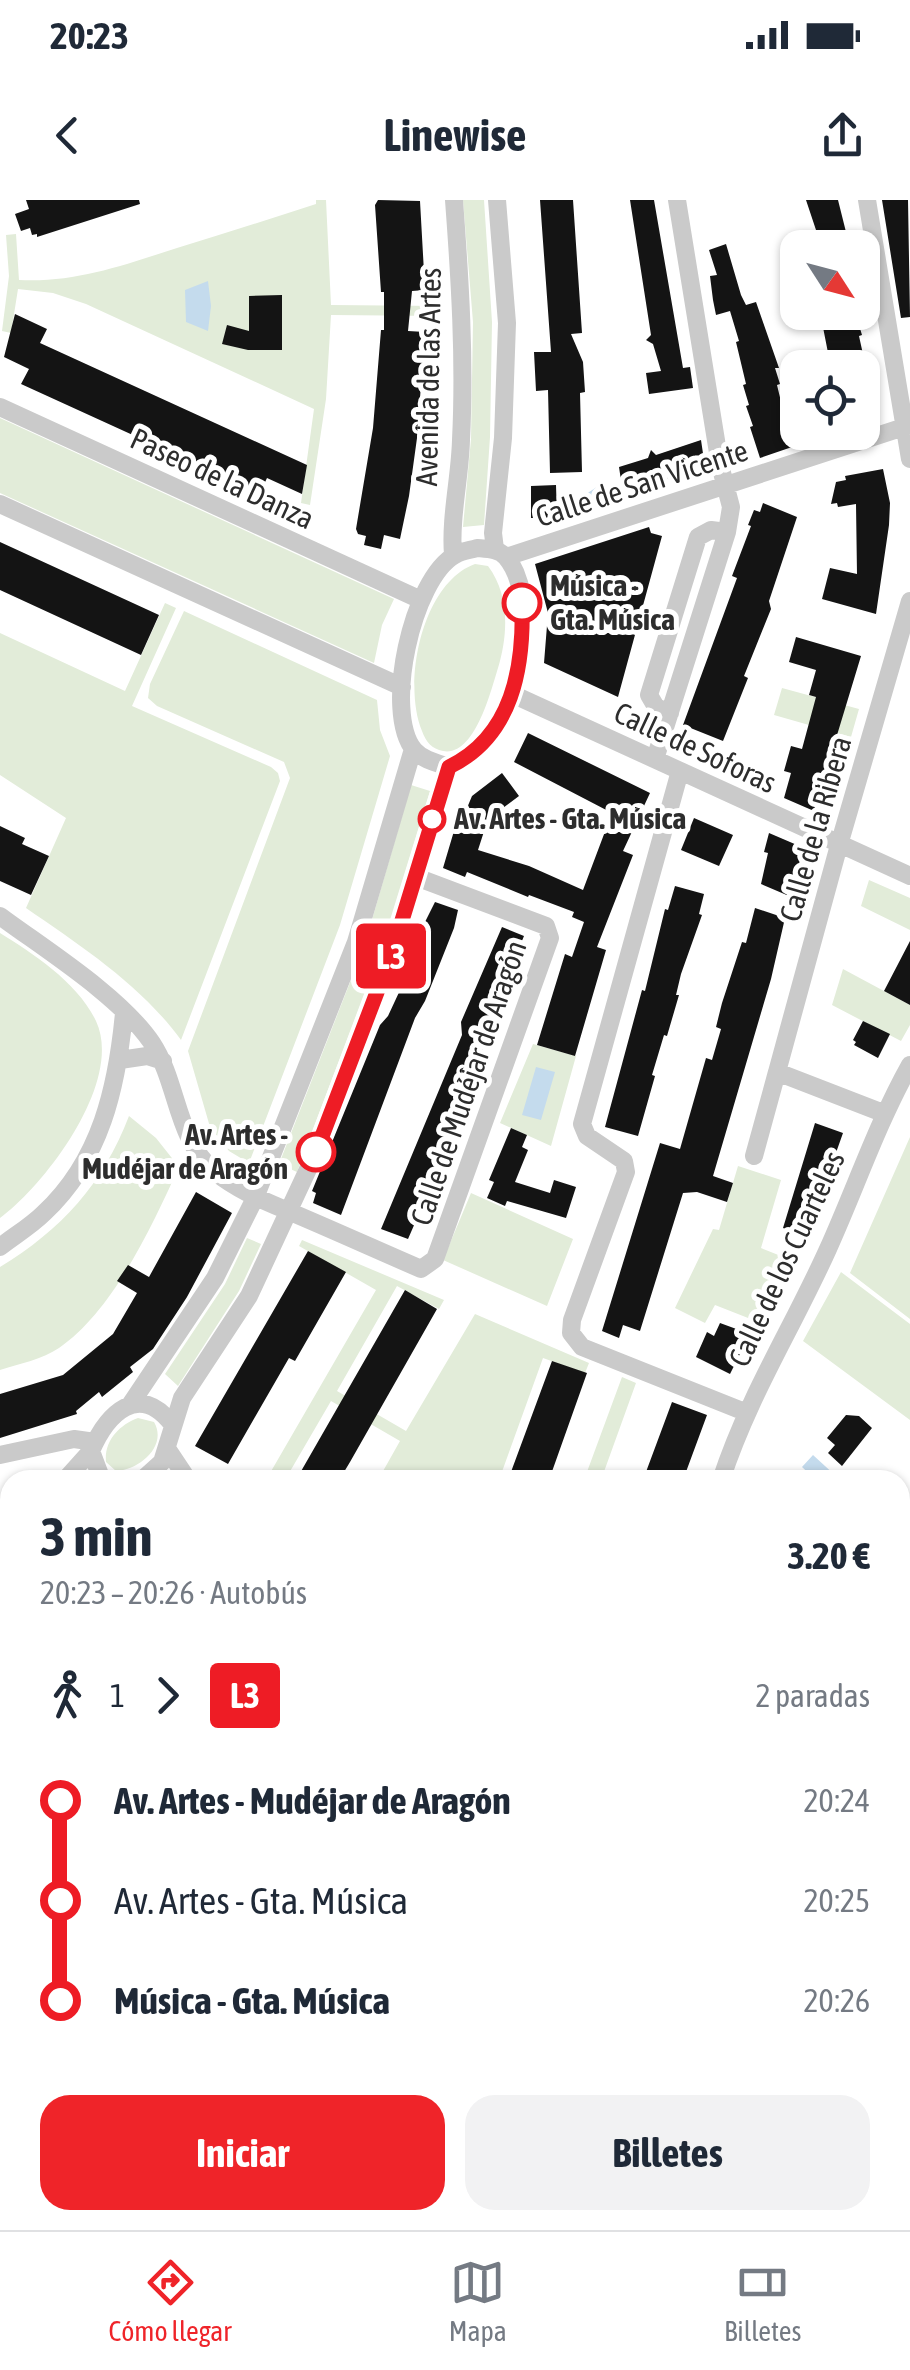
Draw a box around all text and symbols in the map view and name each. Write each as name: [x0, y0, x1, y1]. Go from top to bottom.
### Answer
text: 20:23: [50, 14, 129, 57]
icon: back: [40, 108, 95, 163]
icon: share: [815, 108, 870, 163]
text: Linewise: [383, 109, 527, 161]
north arrow: [780, 230, 880, 330]
map controls: [780, 230, 880, 450]
street label: Avenida de las Artes: [409, 267, 447, 486]
button: locate: [780, 350, 880, 450]
street label: Paseo de la Danza: [125, 421, 319, 535]
street label: Calle de San Vicente: [531, 433, 752, 533]
place label: Música - Gta. Música: [550, 568, 675, 636]
marker: Música - Gta. Música: [503, 584, 541, 622]
street label: Calle de Soforas: [609, 695, 782, 799]
street label: Calle de la Ribera: [772, 732, 858, 925]
place label: Av. Artes - Gta. Música: [453, 801, 686, 835]
marker: Av. Artes - Gta. Música: [419, 806, 445, 832]
line badge: L3: [346, 924, 436, 988]
text: L3: [376, 936, 406, 976]
street label: Calle de Mudéjar de Aragón: [403, 936, 533, 1229]
place label: Av. Artes - Mudéjar de Aragón: [82, 1117, 288, 1185]
marker: Av. Artes - Mudéjar de Aragón: [297, 1133, 335, 1171]
street label: Calle de los Cuarteles: [721, 1146, 851, 1372]
text: 3 min: [40, 1505, 152, 1568]
text: 3.20 €: [787, 1534, 870, 1577]
text: 20:23 – 20:26 · Autobús: [40, 1574, 307, 1611]
icon: walk: [40, 1668, 95, 1723]
icon: forward: [140, 1668, 195, 1723]
text: L3: [230, 1675, 260, 1715]
text: 1: [110, 1677, 125, 1714]
text: 2 paradas: [756, 1677, 870, 1714]
text: Av. Artes - Mudéjar de Aragón: [114, 1779, 511, 1822]
text: 20:24: [804, 1782, 870, 1819]
text: Av. Artes - Gta. Música: [114, 1879, 408, 1922]
text: 20:25: [804, 1882, 870, 1919]
text: Música - Gta. Música: [114, 1979, 390, 2022]
text: 20:26: [804, 1982, 870, 2019]
button: Iniciar: [40, 2095, 445, 2210]
button: Billetes: [465, 2095, 870, 2210]
tab: Cómo llegar: [109, 2255, 232, 2347]
tab: Mapa: [449, 2255, 507, 2347]
tab: Billetes: [724, 2255, 801, 2347]

